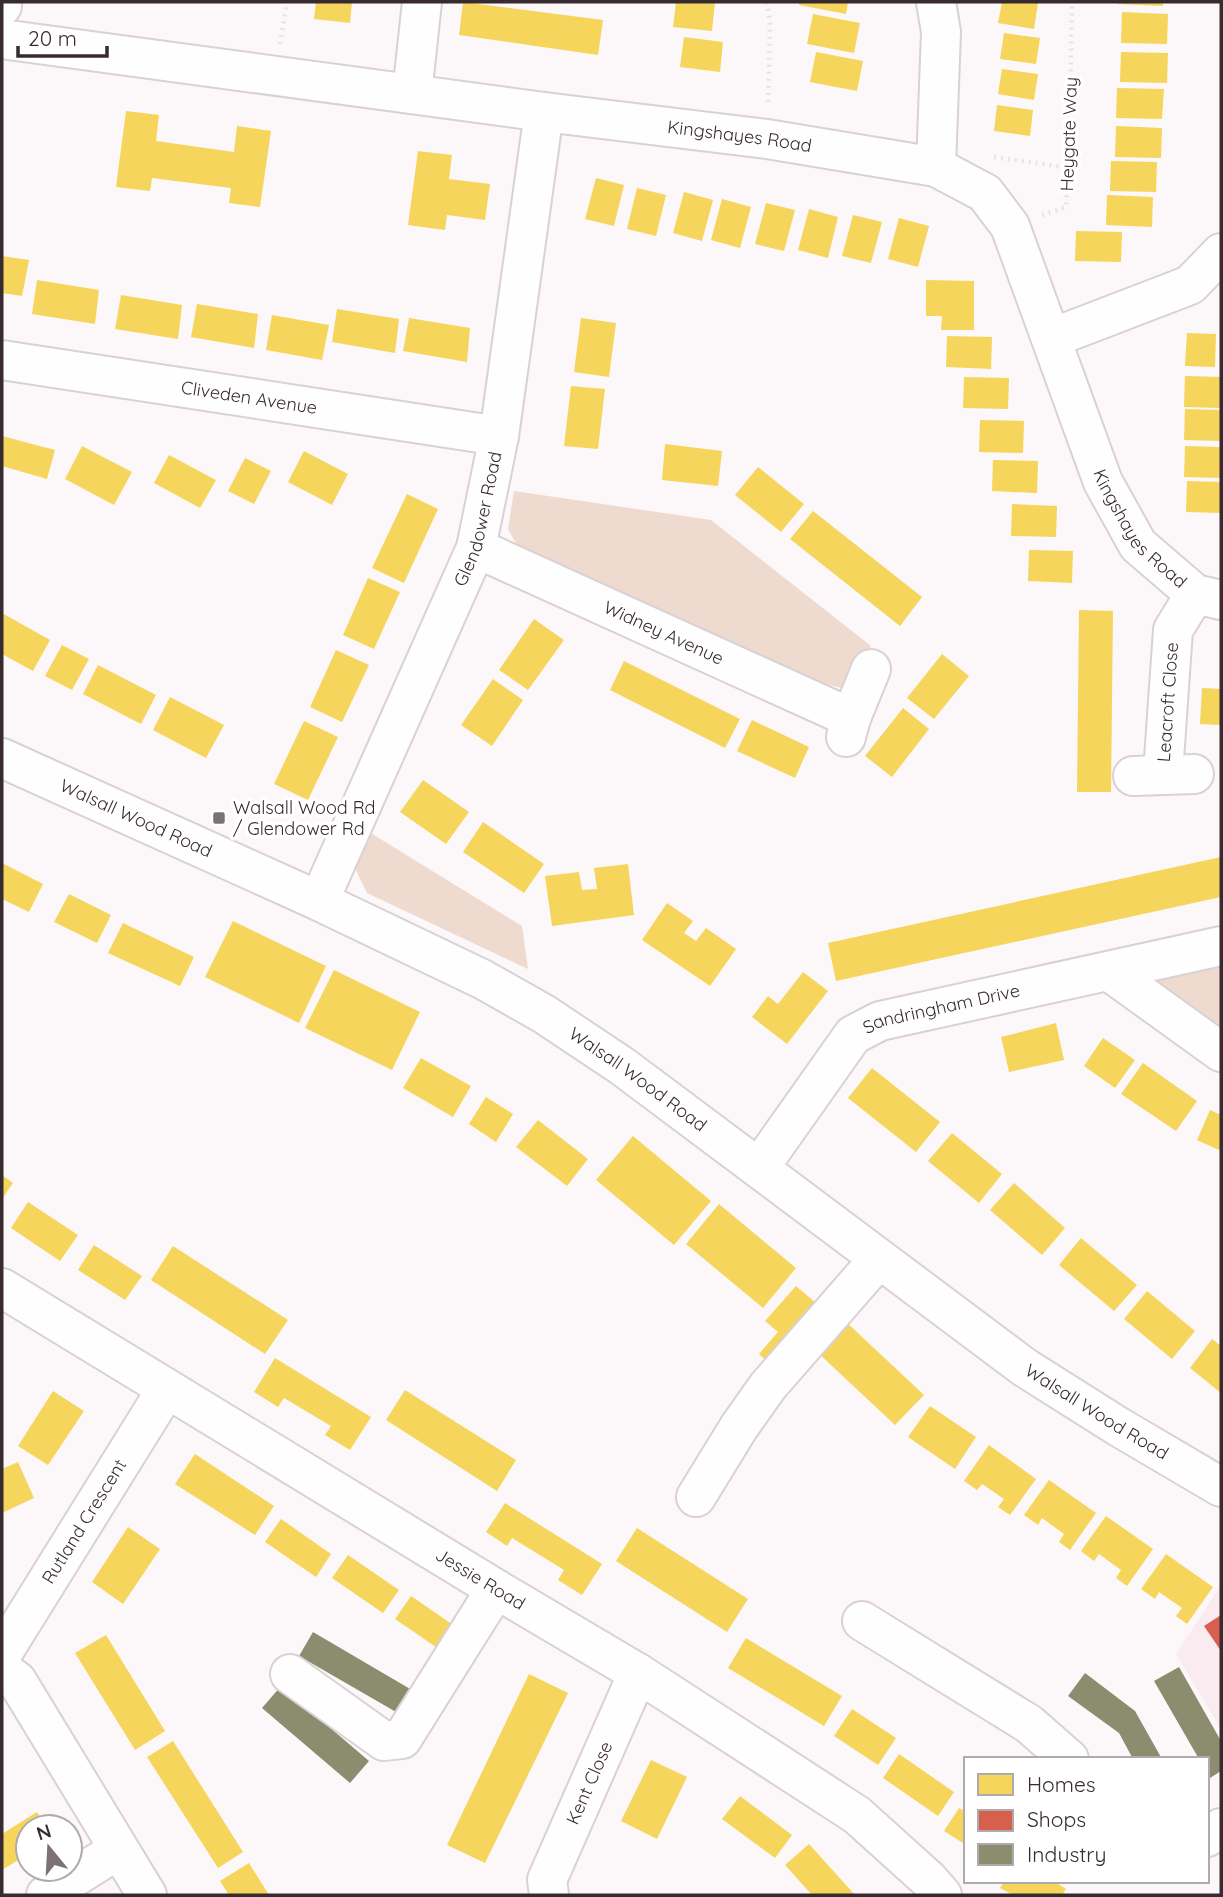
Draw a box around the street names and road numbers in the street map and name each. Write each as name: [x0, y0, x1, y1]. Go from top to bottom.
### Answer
street label: Heygate Way: [1055, 76, 1082, 192]
street label: Kingshayes Road: [666, 115, 814, 157]
street label: Cliveden Avenue: [180, 376, 319, 419]
street label: Glendower Road: [448, 449, 507, 590]
street label: Kingshayes Road: [1088, 466, 1192, 593]
street label: Widney Avenue: [600, 595, 728, 670]
street label: Leacroft Close: [1152, 641, 1183, 763]
street label: Walsall Wood Road: [57, 774, 216, 862]
street label: Sandringham Drive: [859, 979, 1022, 1039]
street label: Walsall Wood Road: [565, 1022, 711, 1136]
street label: Walsall Wood Road: [1021, 1359, 1173, 1464]
street label: Rutland Crescent: [37, 1455, 131, 1588]
street label: Jessie Road: [431, 1543, 530, 1615]
street label: Kent Close: [561, 1738, 618, 1828]

